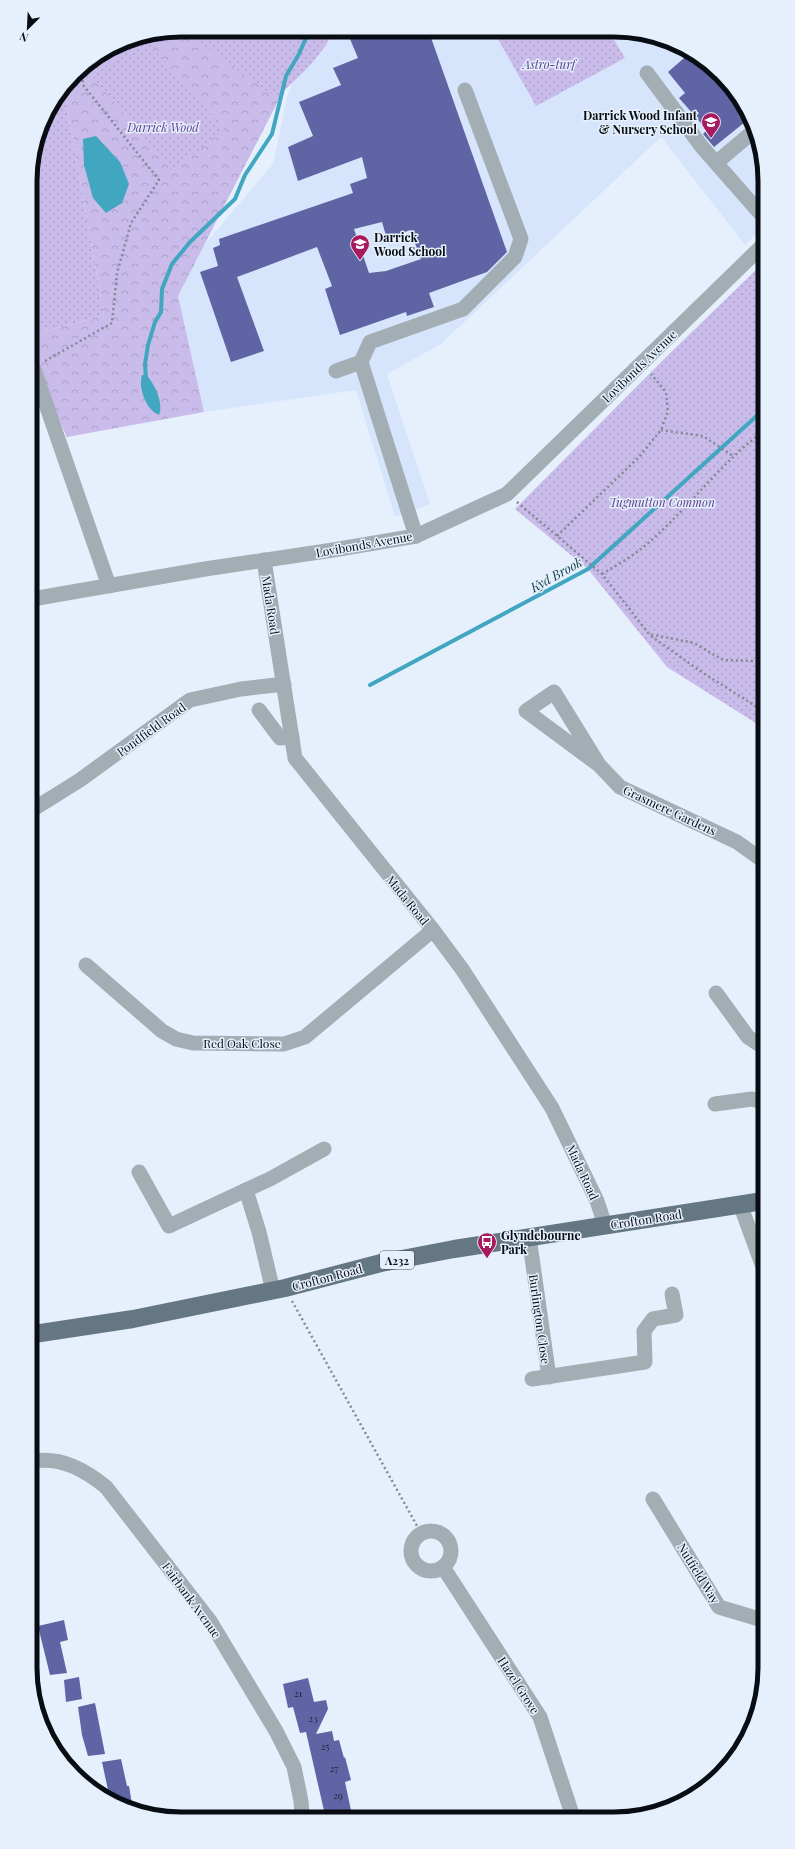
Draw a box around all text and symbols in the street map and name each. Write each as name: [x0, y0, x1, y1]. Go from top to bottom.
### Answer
north arrow: [8, 8, 48, 48]
text: N: [17, 29, 30, 46]
park label: Astro-turf: [521, 56, 578, 72]
place label: Darrick Wood Infant & Nursery School: [583, 107, 698, 137]
school or university icon: Darrick Wood Infant & Nursery School: [700, 111, 722, 139]
park label: Darrick Wood: [126, 119, 199, 135]
place label: Darrick Wood School: [373, 229, 446, 259]
school or university icon: Darrick Wood School: [349, 233, 371, 261]
street label: Lovibonds Avenue: [598, 326, 680, 406]
park label: Tugmutton Common: [609, 494, 715, 510]
street label: Lovibonds Avenue: [314, 528, 414, 560]
water label: Kyd Brook: [526, 553, 585, 596]
street label: Mada Road: [258, 574, 284, 636]
street label: Pondfield Road: [113, 699, 189, 759]
street label: Grasmere Gardens: [621, 781, 719, 839]
street label: Mada Road: [383, 872, 433, 928]
street label: Red Oak Close: [203, 1035, 281, 1051]
street label: Mada Road: [563, 1142, 603, 1202]
street label: Crofton Road: [609, 1205, 683, 1233]
place label: Glyndebourne Park: [501, 1227, 580, 1257]
bus stop icon: Glyndebourne Park: [476, 1231, 498, 1259]
road number: A232: [380, 1251, 414, 1269]
street label: Crofton Road: [290, 1260, 364, 1294]
street label: Burlington Close: [526, 1273, 554, 1365]
street label: Nutfield Way: [674, 1540, 724, 1606]
street label: Fairbank Avenue: [159, 1559, 225, 1641]
street label: Hazel Grove: [495, 1653, 543, 1717]
house number: 21: [294, 1686, 303, 1700]
house number: 23: [308, 1711, 318, 1725]
house number: 25: [321, 1739, 329, 1753]
house number: 27: [330, 1761, 338, 1775]
house number: 29: [333, 1788, 343, 1802]

